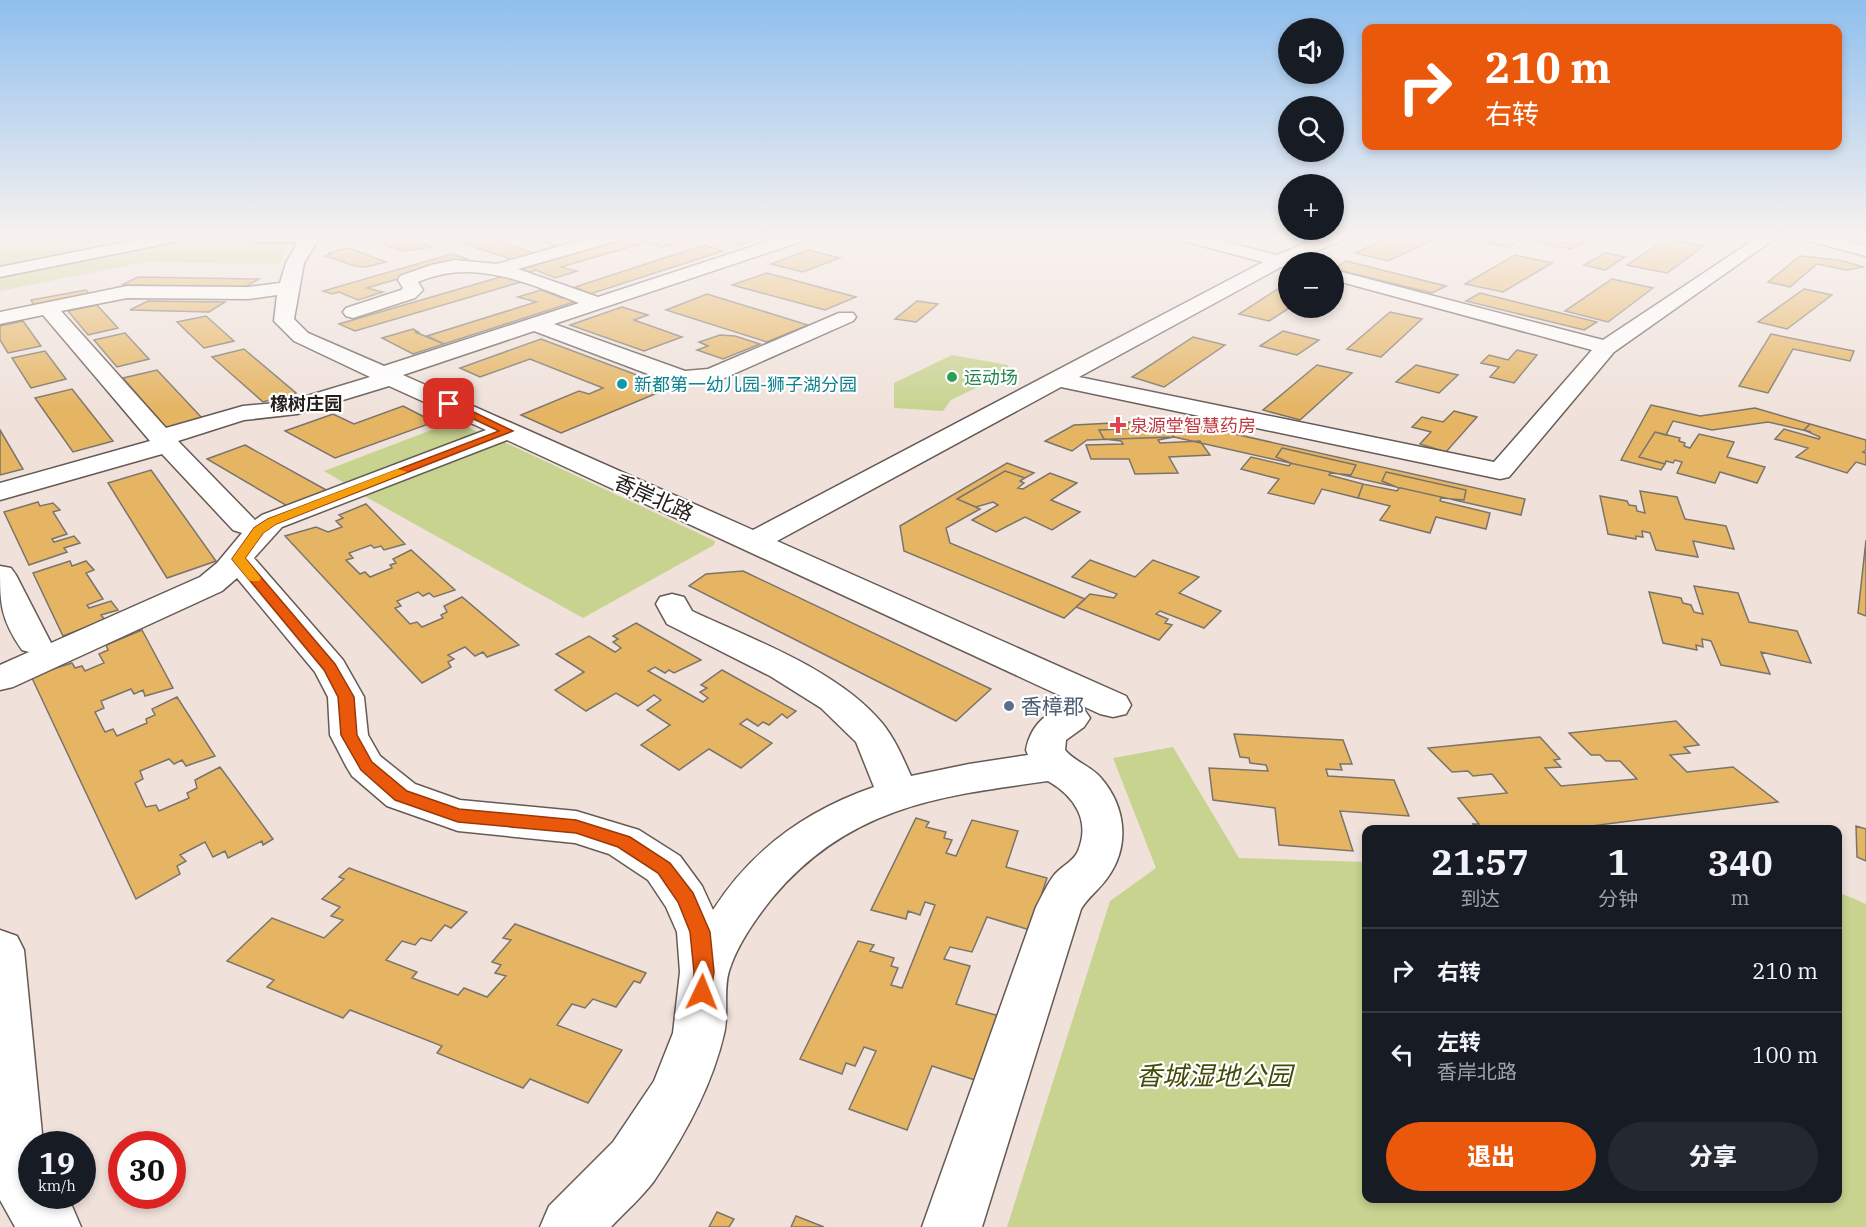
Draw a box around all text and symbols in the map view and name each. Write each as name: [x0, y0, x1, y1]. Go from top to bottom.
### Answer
map controls: [1278, 18, 1344, 318]
button: sound: [1278, 18, 1344, 84]
text: 210 m: [1485, 40, 1611, 95]
icon: right: [1386, 48, 1464, 126]
button: search: [1278, 96, 1344, 162]
text: 右转: [1485, 96, 1539, 131]
button: +: [1278, 174, 1344, 240]
button: −: [1278, 252, 1344, 318]
place label: 运动场: [964, 366, 1018, 389]
marker: 运动场: [945, 370, 959, 384]
place label: 新都第一幼儿园-狮子湖分园: [634, 373, 857, 396]
marker: 新都第一幼儿园-狮子湖分园: [615, 377, 629, 391]
pin: [423, 378, 474, 429]
icon: arrive: [432, 387, 465, 420]
district label: 橡树庄园: [270, 392, 342, 415]
place label: 泉源堂智慧药房: [1130, 414, 1256, 437]
marker: 泉源堂智慧药房: [1111, 418, 1125, 432]
street label: 香岸北路: [610, 467, 698, 527]
place label: 香樟郡: [1021, 692, 1084, 720]
marker: 香樟郡: [1002, 699, 1016, 713]
text: 21:57: [1431, 838, 1529, 885]
text: 1: [1607, 838, 1629, 885]
text: 340: [1708, 839, 1773, 886]
text: m: [1731, 884, 1750, 911]
text: 到达: [1460, 885, 1500, 912]
text: 分钟: [1598, 885, 1638, 912]
icon: right: [1386, 954, 1419, 987]
text: 210 m: [1752, 956, 1818, 985]
text: 右转: [1437, 957, 1481, 986]
position arrow: [670, 960, 734, 1024]
text: 左转: [1437, 1027, 1481, 1056]
icon: left: [1386, 1038, 1419, 1071]
text: 100 m: [1752, 1040, 1818, 1069]
park label: 香城湿地公园: [1136, 1058, 1296, 1092]
text: 香岸北路: [1437, 1058, 1517, 1085]
button: 退出: [1386, 1122, 1596, 1191]
button: 分享: [1608, 1122, 1818, 1191]
speed limit sign: 30: [108, 1131, 186, 1209]
text: 19: [39, 1143, 75, 1182]
text: km/h: [38, 1176, 76, 1195]

